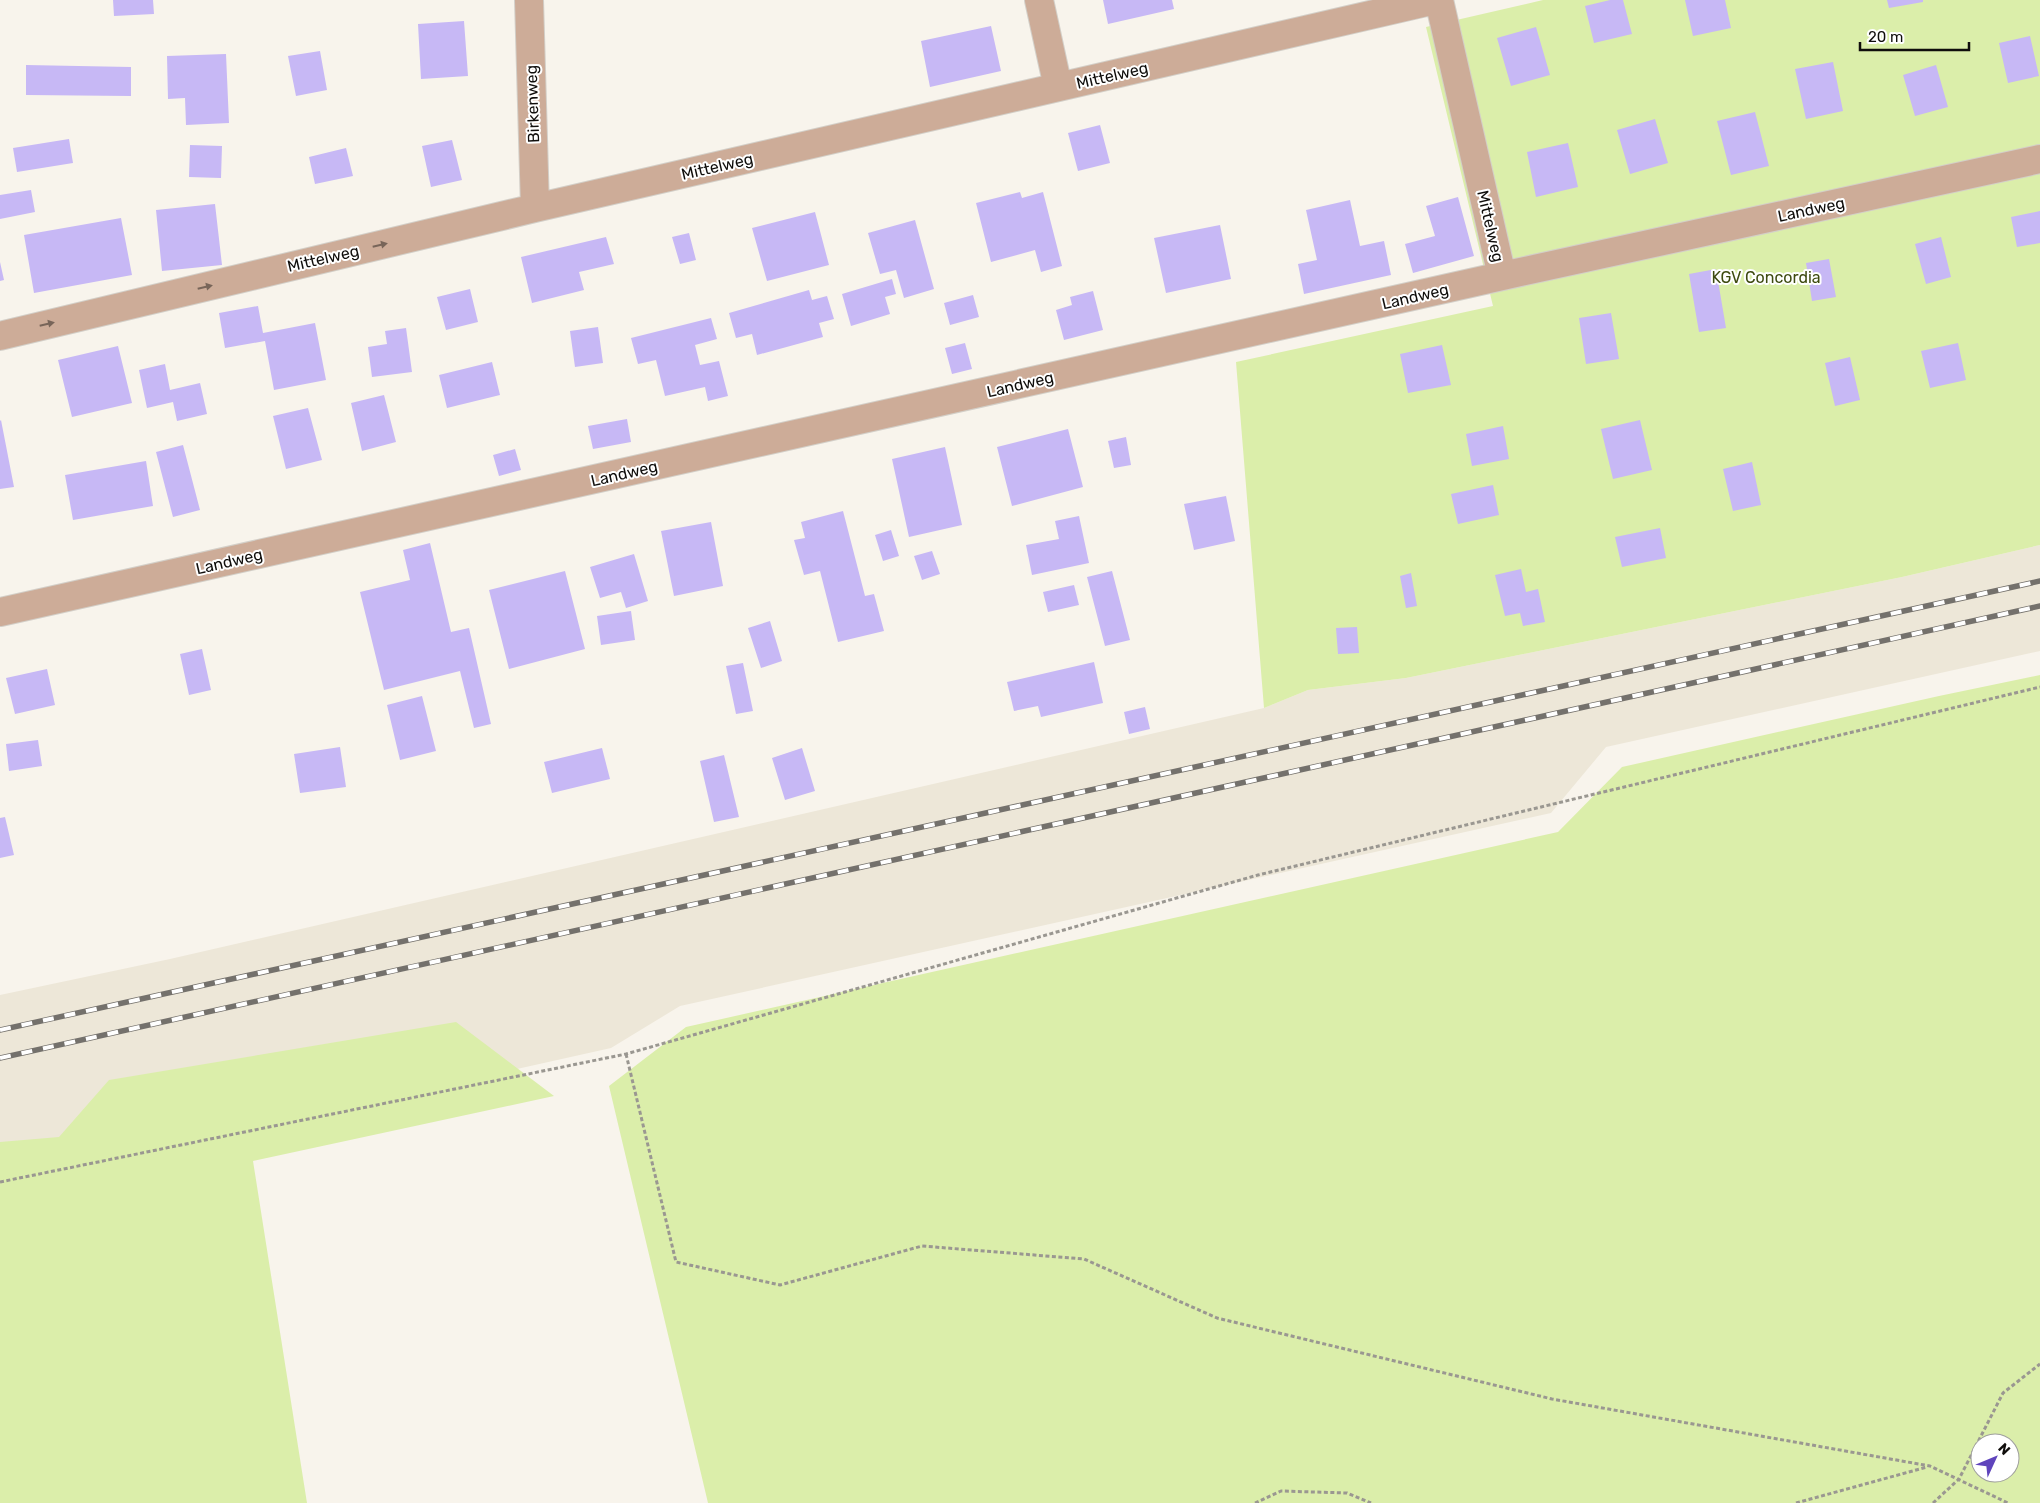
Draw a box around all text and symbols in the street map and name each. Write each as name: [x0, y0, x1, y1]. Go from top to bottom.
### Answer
scale bar: [1860, 20, 1969, 52]
text: 20 m: [1868, 28, 1903, 46]
street label: Mittelweg: [1074, 58, 1150, 93]
street label: Birkenweg: [522, 65, 543, 143]
street label: Mittelweg: [679, 149, 755, 184]
street label: Mittelweg: [1473, 188, 1508, 264]
street label: Landweg: [1776, 193, 1846, 226]
street label: Mittelweg: [285, 241, 361, 276]
one-way arrow: [373, 241, 388, 249]
park label: KGV Concordia: [1711, 268, 1821, 287]
street label: Landweg: [1380, 280, 1450, 313]
one-way arrow: [198, 282, 213, 290]
one-way arrow: [40, 320, 55, 328]
street label: Landweg: [985, 368, 1055, 401]
street label: Landweg: [589, 457, 659, 490]
street label: Landweg: [194, 545, 264, 578]
north arrow: [1970, 1433, 2020, 1483]
text: N: [1994, 1440, 2014, 1459]

